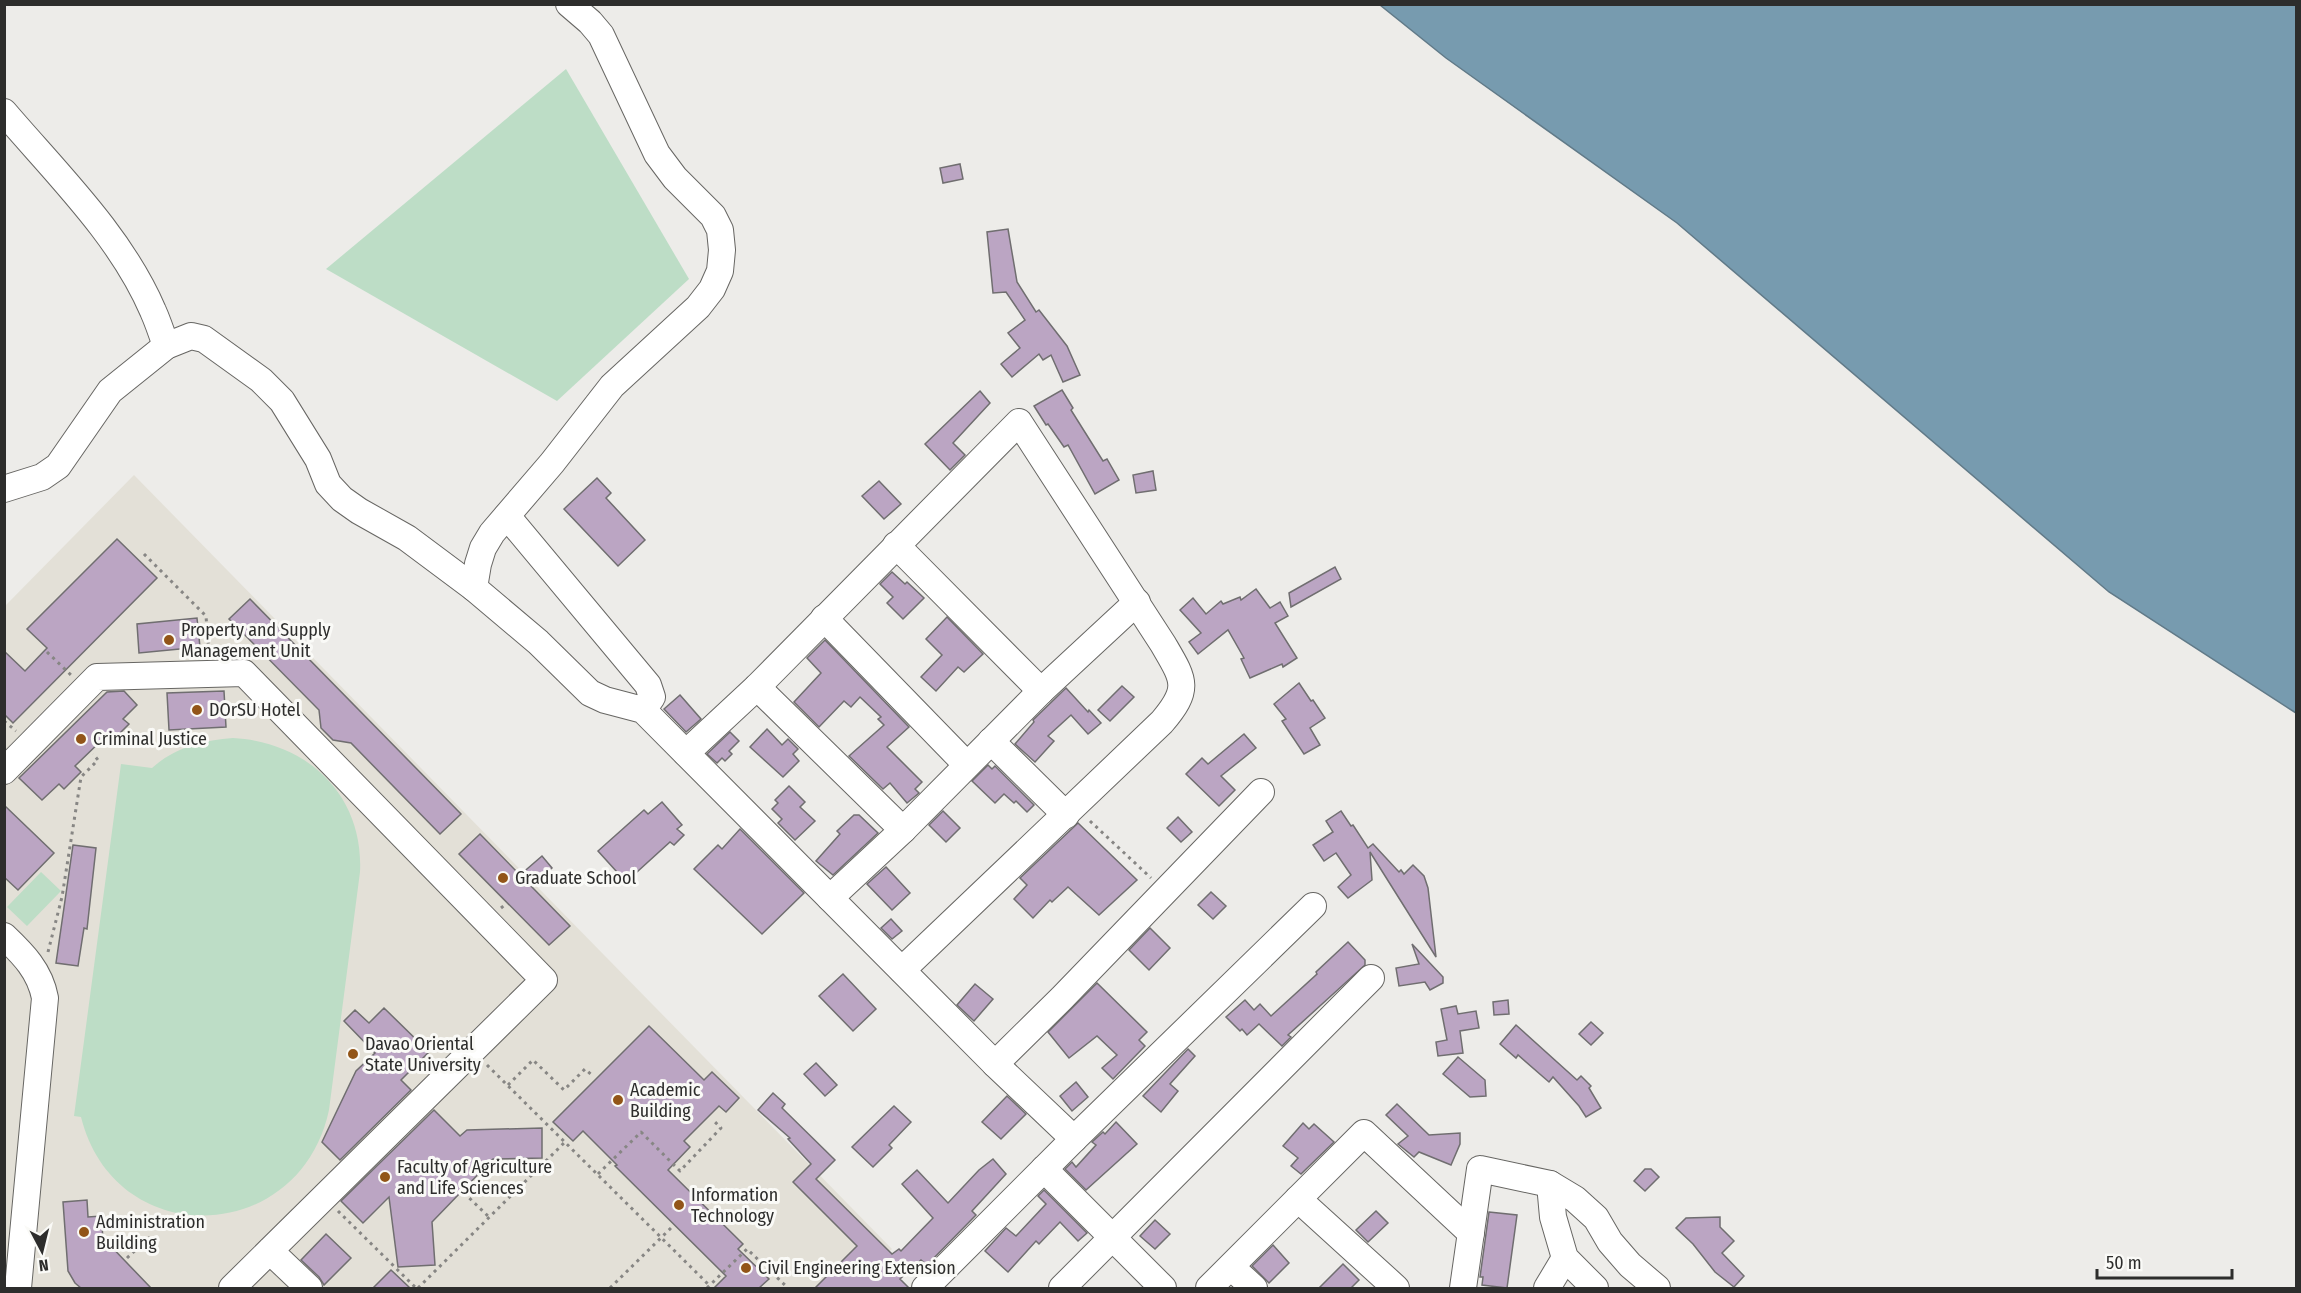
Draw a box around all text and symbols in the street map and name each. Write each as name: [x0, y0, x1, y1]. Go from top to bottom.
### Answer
place label: Property and Supply Management Unit: [181, 619, 330, 662]
marker: Property and Supply Management Unit: [162, 633, 176, 647]
place label: DOrSU Hotel: [209, 699, 301, 721]
marker: DOrSU Hotel: [190, 703, 204, 717]
place label: Criminal Justice: [93, 728, 207, 750]
marker: Criminal Justice: [74, 732, 88, 746]
place label: Graduate School: [515, 867, 637, 889]
marker: Graduate School: [496, 871, 510, 885]
place label: Davao Oriental State University: [365, 1033, 481, 1076]
marker: Davao Oriental State University: [346, 1047, 360, 1061]
place label: Academic Building: [630, 1079, 701, 1122]
marker: Academic Building: [611, 1093, 625, 1107]
place label: Faculty of Agriculture and Life Sciences: [397, 1156, 552, 1199]
marker: Faculty of Agriculture and Life Sciences: [378, 1170, 392, 1184]
place label: Information Technology: [691, 1184, 778, 1227]
marker: Information Technology: [672, 1198, 686, 1212]
place label: Administration Building: [96, 1211, 205, 1254]
north arrow: [12, 1221, 72, 1281]
marker: Administration Building: [77, 1225, 91, 1239]
scale bar: [2097, 1242, 2232, 1280]
text: 50 m: [2106, 1252, 2142, 1274]
text: N: [38, 1255, 50, 1275]
place label: Civil Engineering Extension: [758, 1257, 956, 1279]
marker: Civil Engineering Extension: [739, 1261, 753, 1275]

